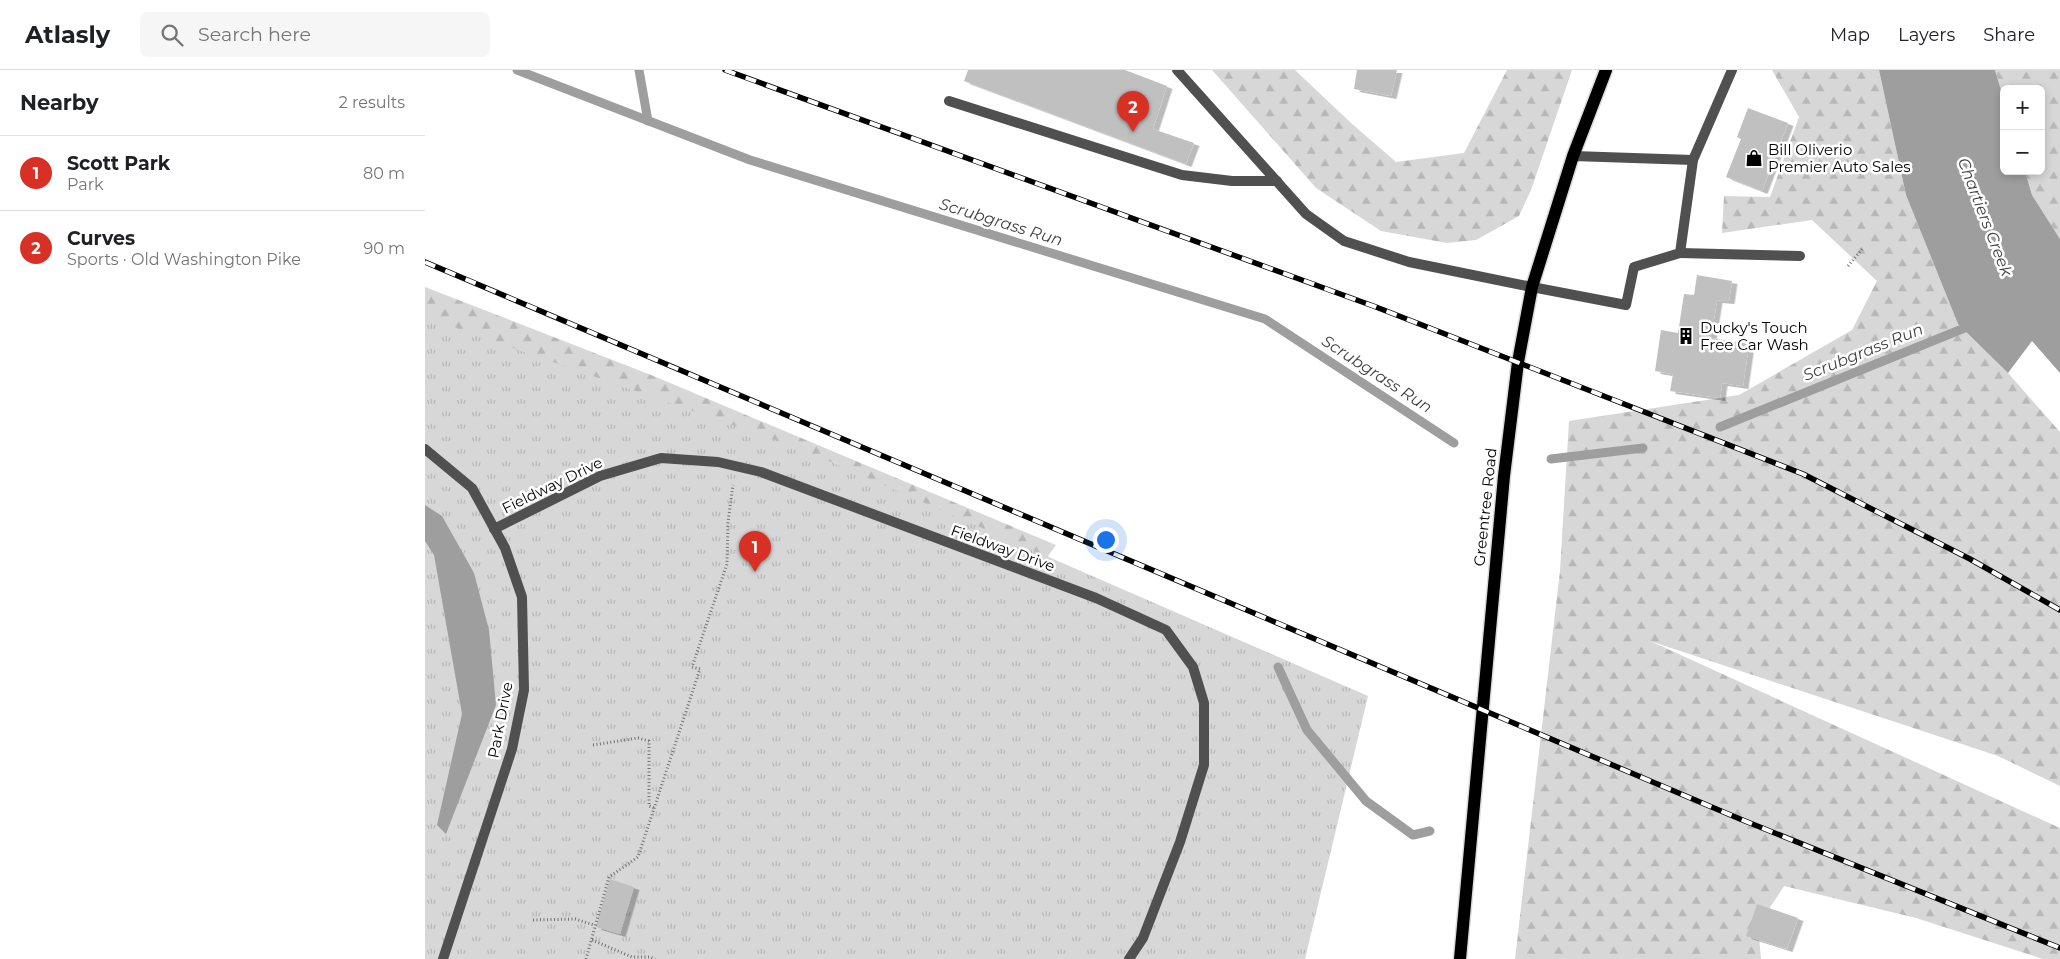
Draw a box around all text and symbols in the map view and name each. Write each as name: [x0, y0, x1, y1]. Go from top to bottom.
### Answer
search box: [140, 12, 490, 57]
text: Atlasly: [25, 20, 110, 49]
icon: search: [158, 21, 186, 49]
text: Search here: [198, 23, 311, 46]
text: Map: [1830, 24, 1870, 46]
text: Layers: [1898, 24, 1955, 46]
text: Share: [1983, 24, 2035, 46]
map controls: [2000, 85, 2045, 175]
button: +: [2000, 85, 2045, 130]
text: Nearby: [20, 90, 99, 115]
pin: 2: [1117, 91, 1149, 132]
text: 2 results: [339, 93, 405, 112]
button: −: [2000, 130, 2045, 175]
place label: Bill Oliverio Premier Auto Sales: [1768, 140, 1911, 176]
shop icon: Bill Oliverio Premier Auto Sales: [1744, 148, 1764, 168]
text: Scott Park: [67, 152, 170, 175]
water label: Chartiers Creek: [1954, 155, 2017, 280]
text: 1: [33, 164, 39, 183]
text: 80 m: [363, 164, 405, 183]
text: Park: [67, 175, 104, 194]
water label: Scrubgrass Run: [937, 194, 1065, 250]
text: Curves: [67, 227, 135, 250]
text: 2: [31, 239, 41, 258]
text: 90 m: [363, 239, 405, 258]
text: Sports · Old Washington Pike: [67, 250, 301, 269]
place label: Ducky's Touch Free Car Wash: [1700, 318, 1809, 354]
water label: Scrubgrass Run: [1800, 319, 1926, 385]
building icon: Ducky's Touch Free Car Wash: [1676, 326, 1696, 346]
water label: Scrubgrass Run: [1318, 331, 1436, 417]
street label: Greentree Road: [1469, 447, 1501, 567]
street label: Fieldway Drive: [499, 452, 605, 518]
street label: Fieldway Drive: [948, 520, 1058, 576]
your location: [1093, 527, 1119, 553]
pin: 1: [739, 531, 771, 572]
street label: Park Drive: [483, 680, 517, 760]

